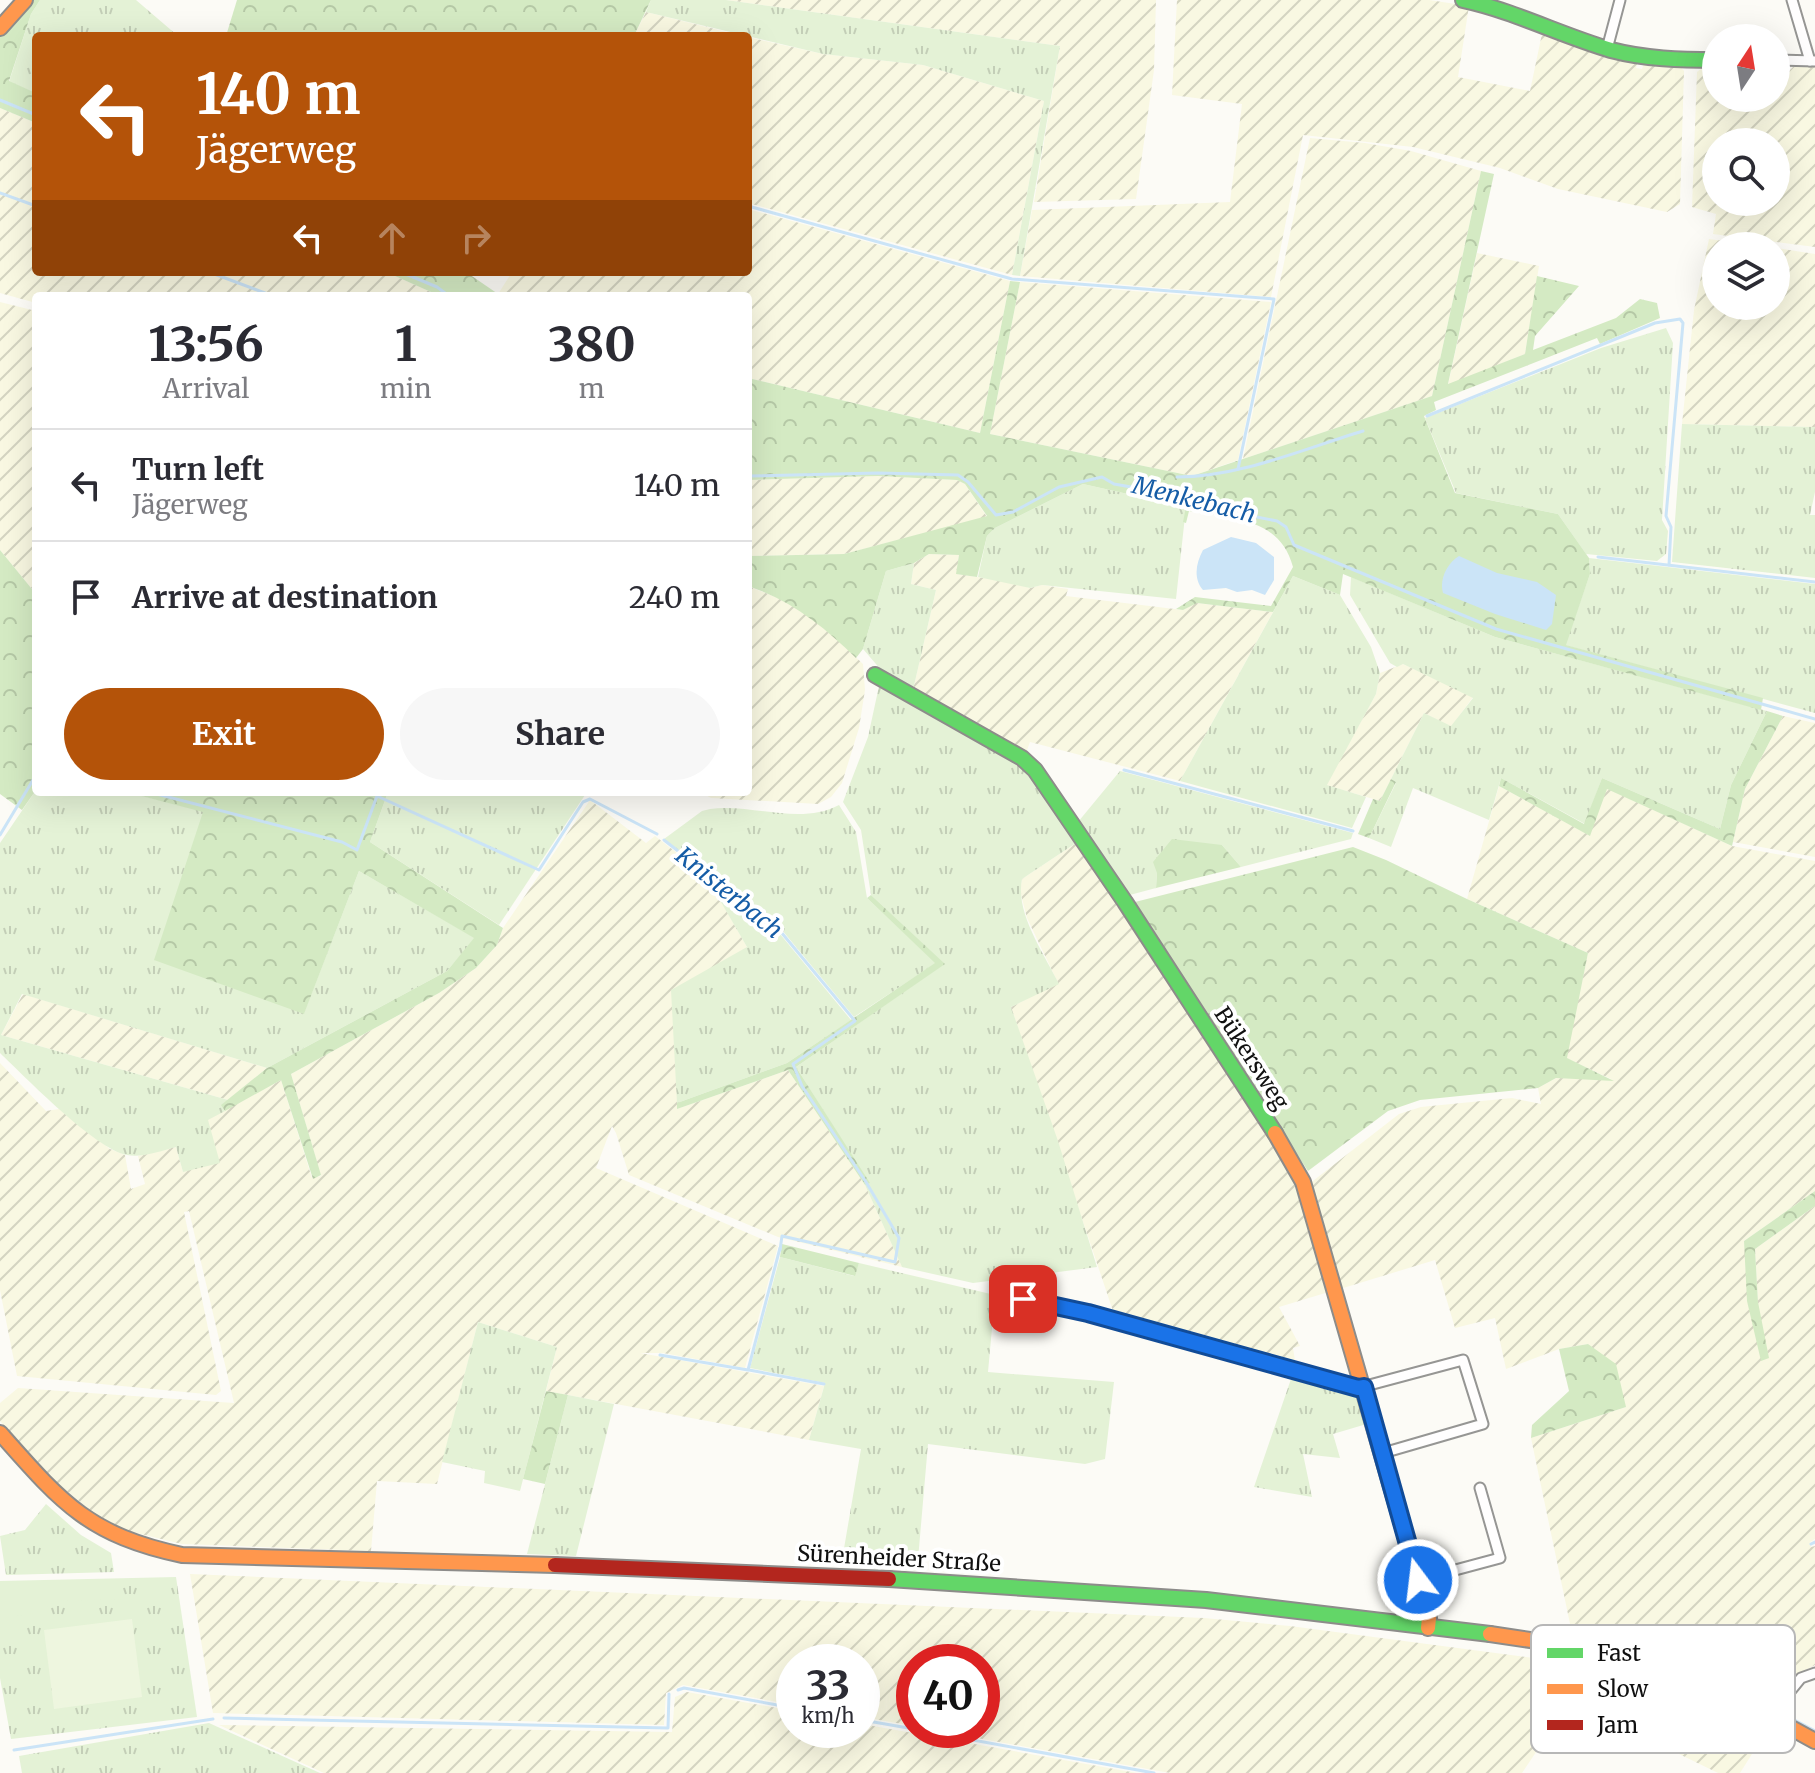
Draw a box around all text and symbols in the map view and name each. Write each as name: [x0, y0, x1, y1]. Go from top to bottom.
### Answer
north arrow: [1702, 24, 1790, 112]
map controls: [1702, 24, 1790, 320]
text: 140 m: [196, 59, 361, 129]
icon: left: [64, 64, 168, 168]
text: Jägerweg: [196, 128, 356, 173]
button: search: [1702, 128, 1790, 216]
icon: left: [286, 216, 330, 260]
icon: ahead: [370, 216, 414, 260]
icon: right: [454, 216, 498, 260]
button: layers: [1702, 232, 1790, 320]
text: 13:56: [148, 314, 264, 374]
text: 1: [395, 314, 417, 374]
text: 380: [548, 314, 636, 374]
text: Arrival: [163, 372, 249, 405]
text: min: [380, 372, 431, 405]
text: m: [579, 372, 605, 405]
text: Turn left: [132, 450, 264, 488]
icon: left: [64, 463, 108, 507]
text: 140 m: [634, 466, 720, 504]
water label: Menkebach: [1128, 469, 1259, 530]
text: Jägerweg: [132, 488, 248, 521]
icon: arrive: [64, 575, 108, 619]
text: Arrive at destination: [132, 578, 438, 616]
text: 240 m: [629, 578, 720, 616]
button: Exit: [64, 688, 384, 780]
button: Share: [400, 688, 720, 780]
water label: Knisterbach: [669, 839, 789, 945]
street label: Bükersweg: [1208, 1001, 1296, 1115]
pin: [989, 1265, 1057, 1333]
icon: arrive: [1001, 1277, 1045, 1321]
position arrow: [1376, 1538, 1460, 1622]
street label: Sürenheider Straße: [796, 1539, 1002, 1577]
legend: [1531, 1625, 1795, 1753]
text: Fast: [1597, 1639, 1641, 1667]
speed limit sign: 40: [896, 1644, 1000, 1748]
text: 33: [806, 1661, 850, 1711]
text: Slow: [1597, 1675, 1648, 1703]
text: km/h: [802, 1703, 854, 1728]
text: Jam: [1596, 1711, 1638, 1739]

